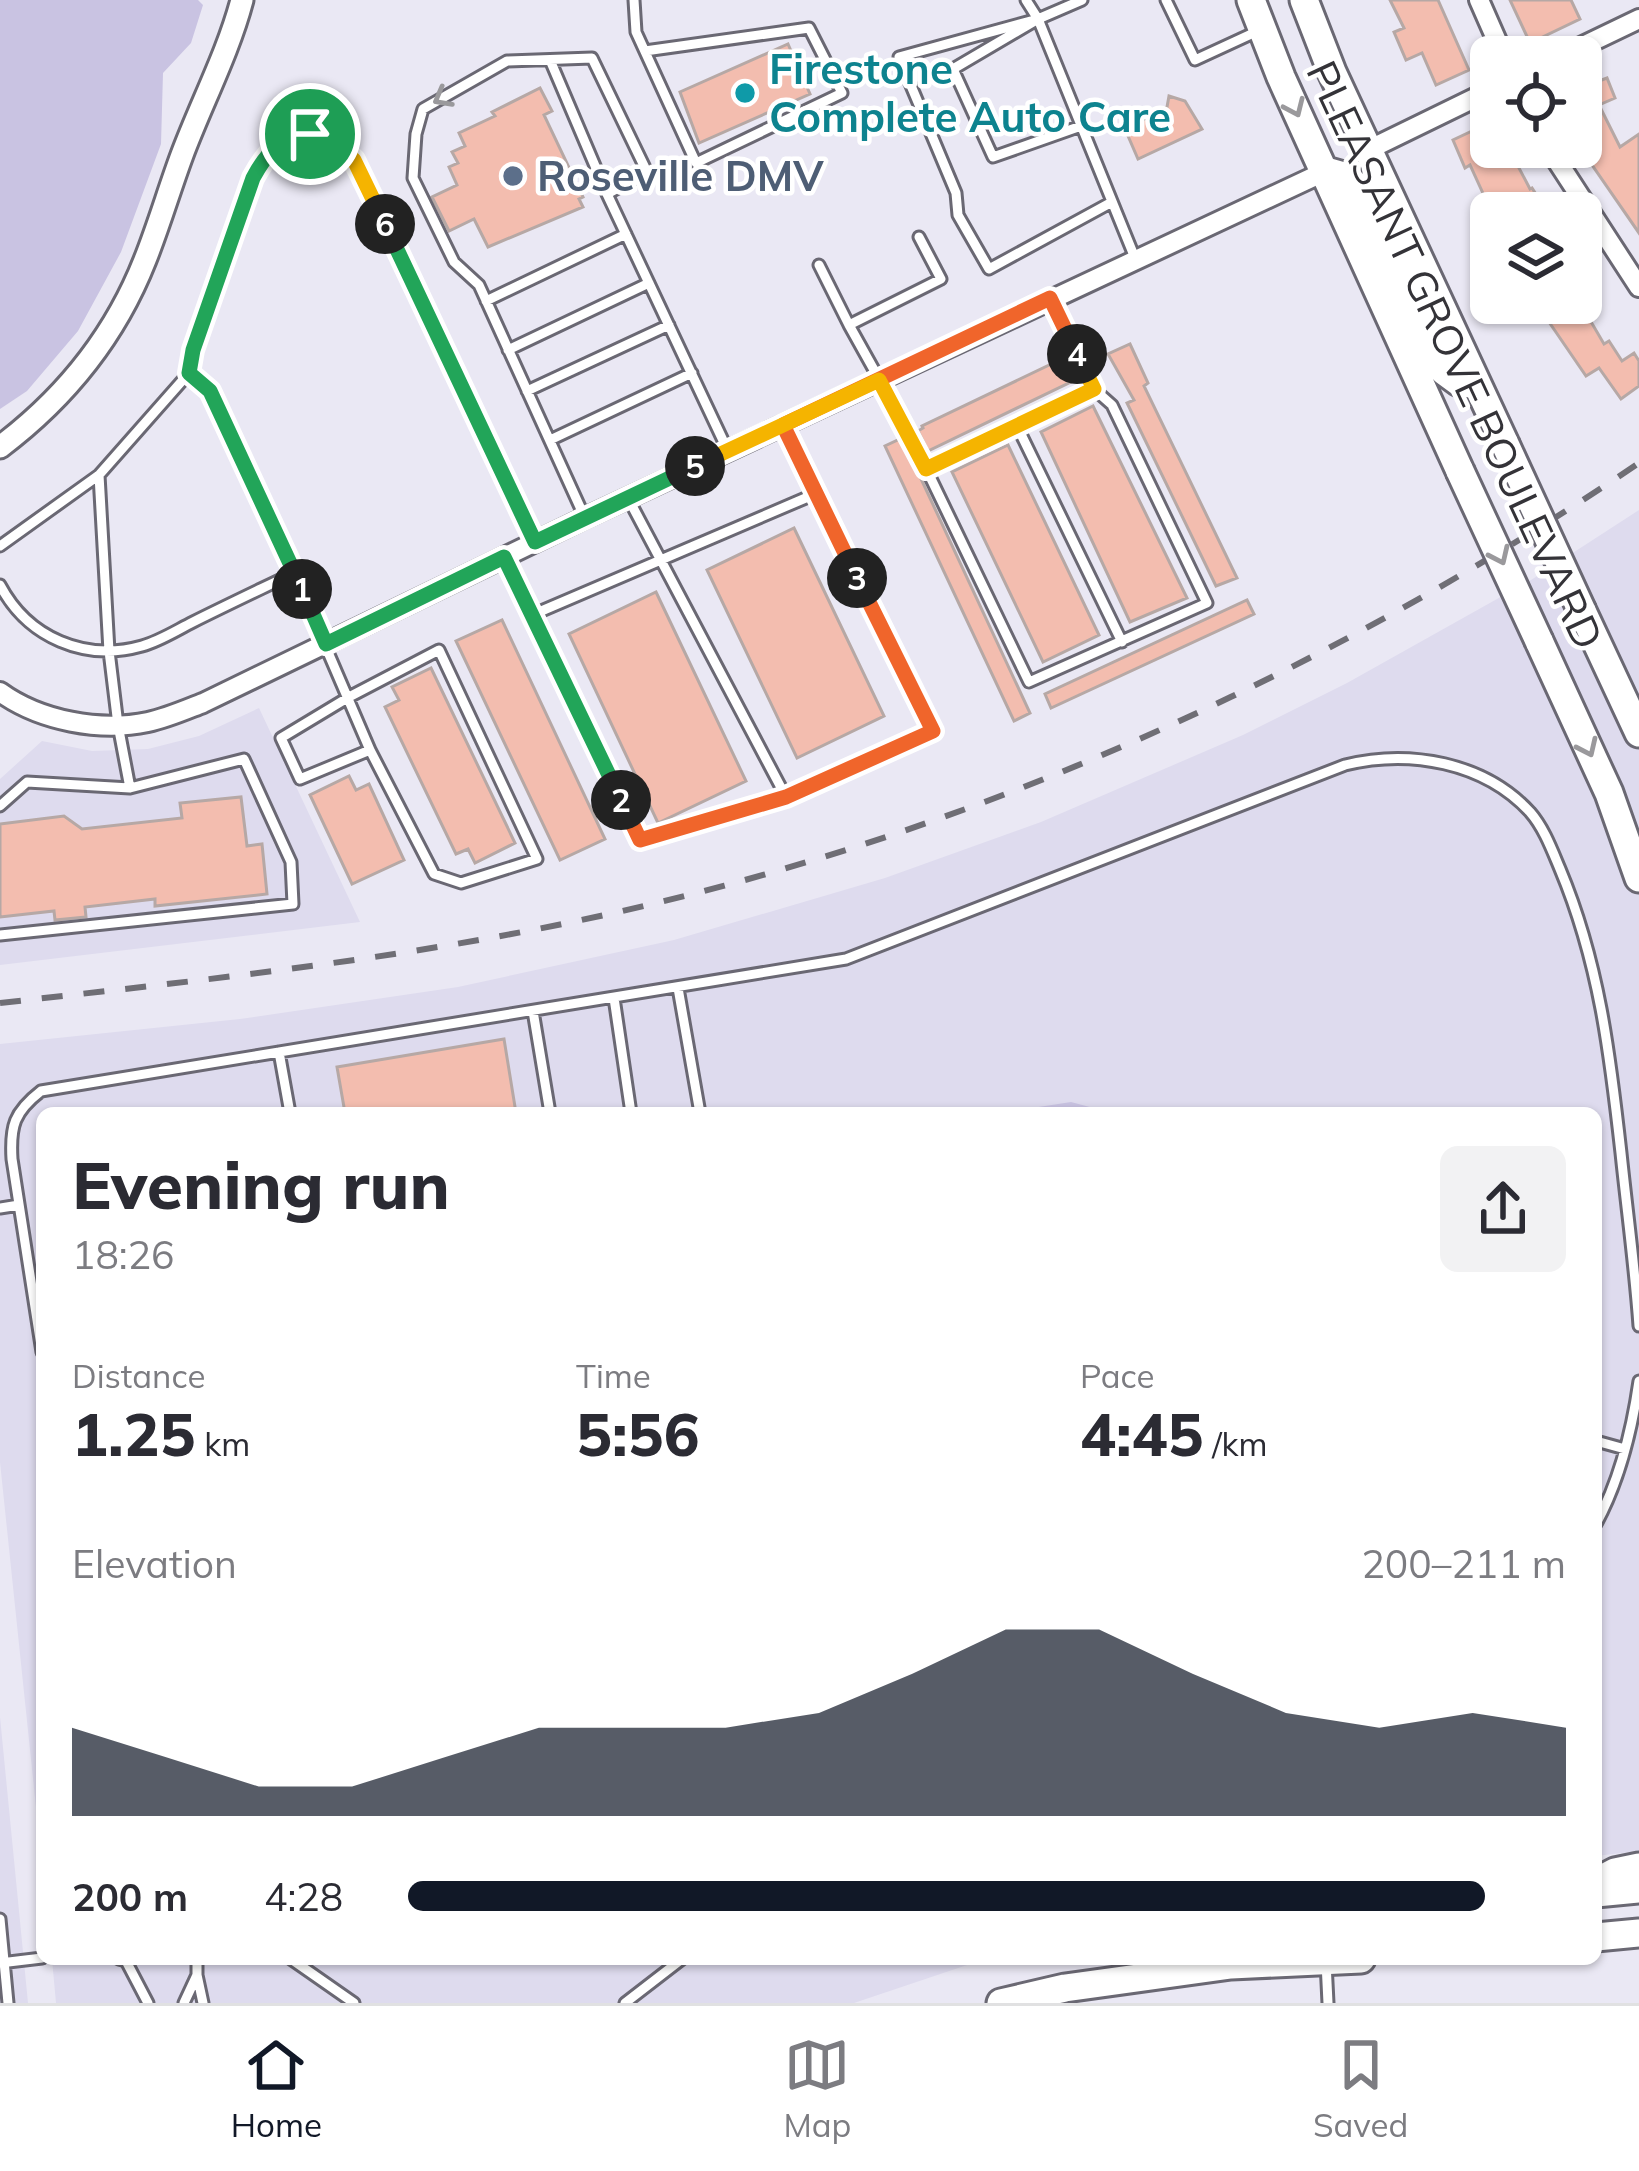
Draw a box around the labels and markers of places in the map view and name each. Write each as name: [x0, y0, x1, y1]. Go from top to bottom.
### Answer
place label: Firestone Complete Auto Care: [769, 42, 1171, 143]
marker: Firestone Complete Auto Care: [732, 80, 758, 106]
pin: [259, 83, 361, 185]
place label: Roseville DMV: [537, 149, 824, 202]
marker: Roseville DMV: [500, 163, 526, 189]
pin: 6: [355, 194, 415, 254]
pin: 4: [1047, 324, 1107, 384]
pin: 5: [665, 436, 725, 496]
pin: 3: [827, 548, 887, 608]
pin: 1: [272, 559, 332, 619]
pin: 2: [591, 770, 651, 830]

